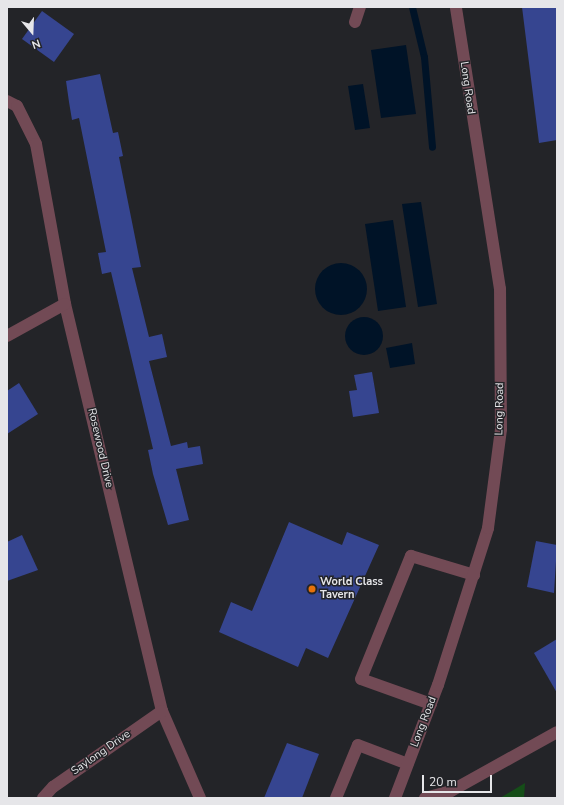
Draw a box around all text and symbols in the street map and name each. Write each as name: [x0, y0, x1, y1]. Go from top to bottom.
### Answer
north arrow: [12, 12, 52, 52]
text: N: [30, 35, 42, 52]
street label: Long Road: [457, 61, 477, 115]
street label: Long Road: [493, 382, 507, 436]
street label: Rosewood Drive: [84, 407, 116, 489]
place label: World Class Tavern: [320, 576, 383, 602]
marker: World Class Tavern: [307, 584, 317, 594]
street label: Long Road: [408, 695, 440, 749]
street label: Saylong Drive: [69, 728, 133, 778]
scale bar: [424, 767, 494, 793]
text: 20 m: [429, 774, 457, 790]

